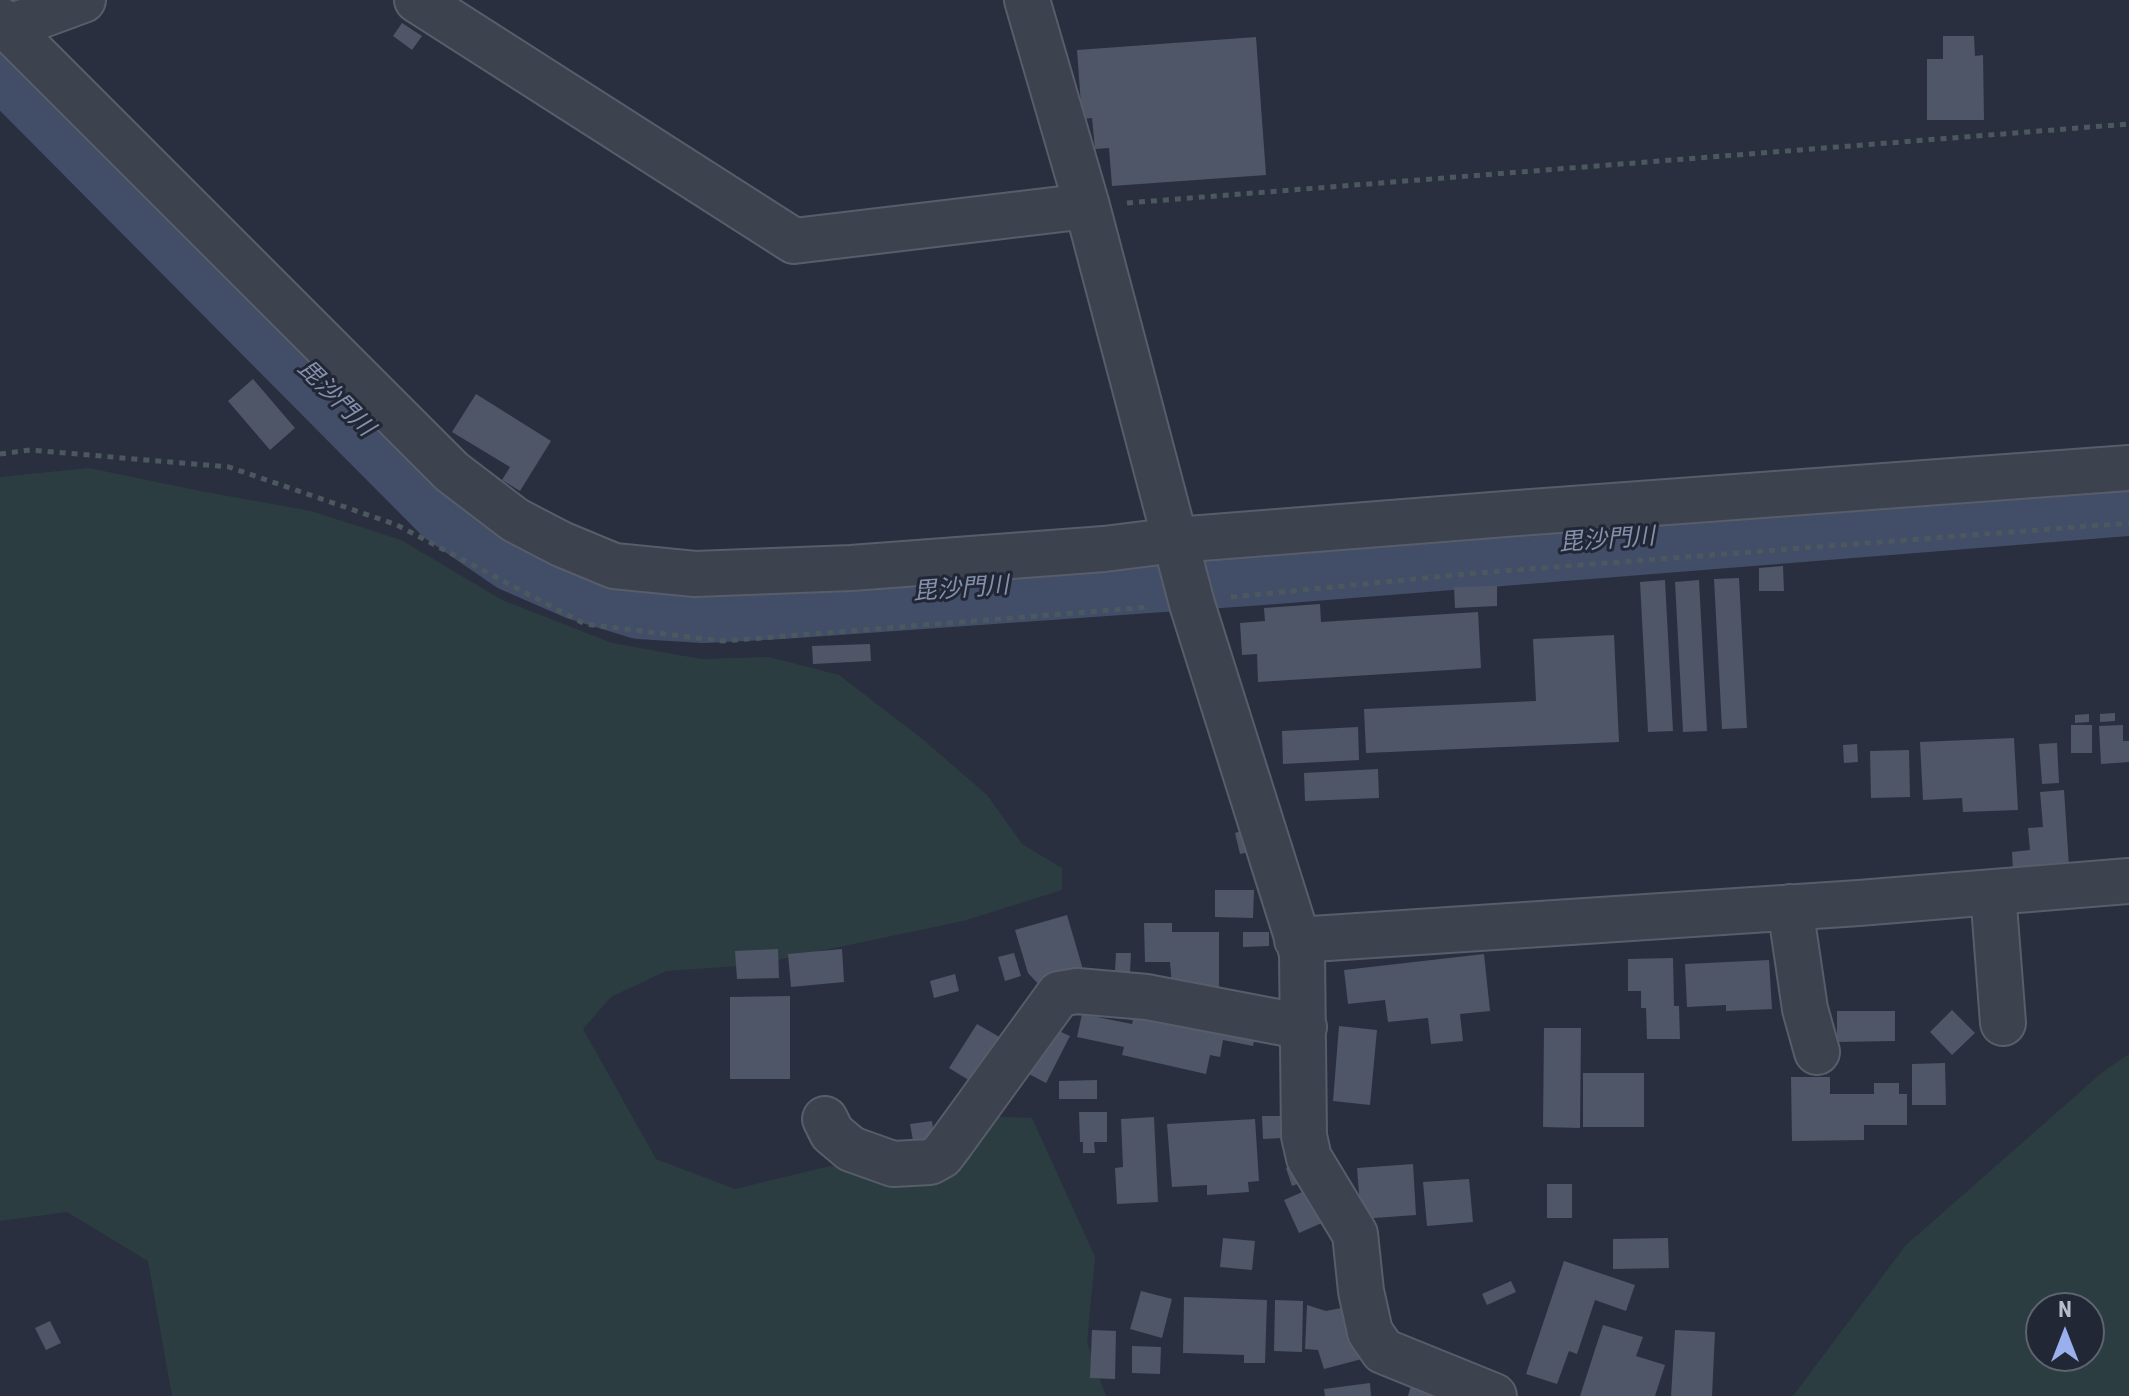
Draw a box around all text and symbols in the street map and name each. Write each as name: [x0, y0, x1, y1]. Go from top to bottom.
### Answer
water label: 毘沙門川: [291, 355, 379, 443]
water label: 毘沙門川: [1558, 523, 1656, 559]
water label: 毘沙門川: [912, 572, 1010, 608]
north arrow: [2025, 1292, 2105, 1372]
text: N: [2058, 1297, 2072, 1322]

